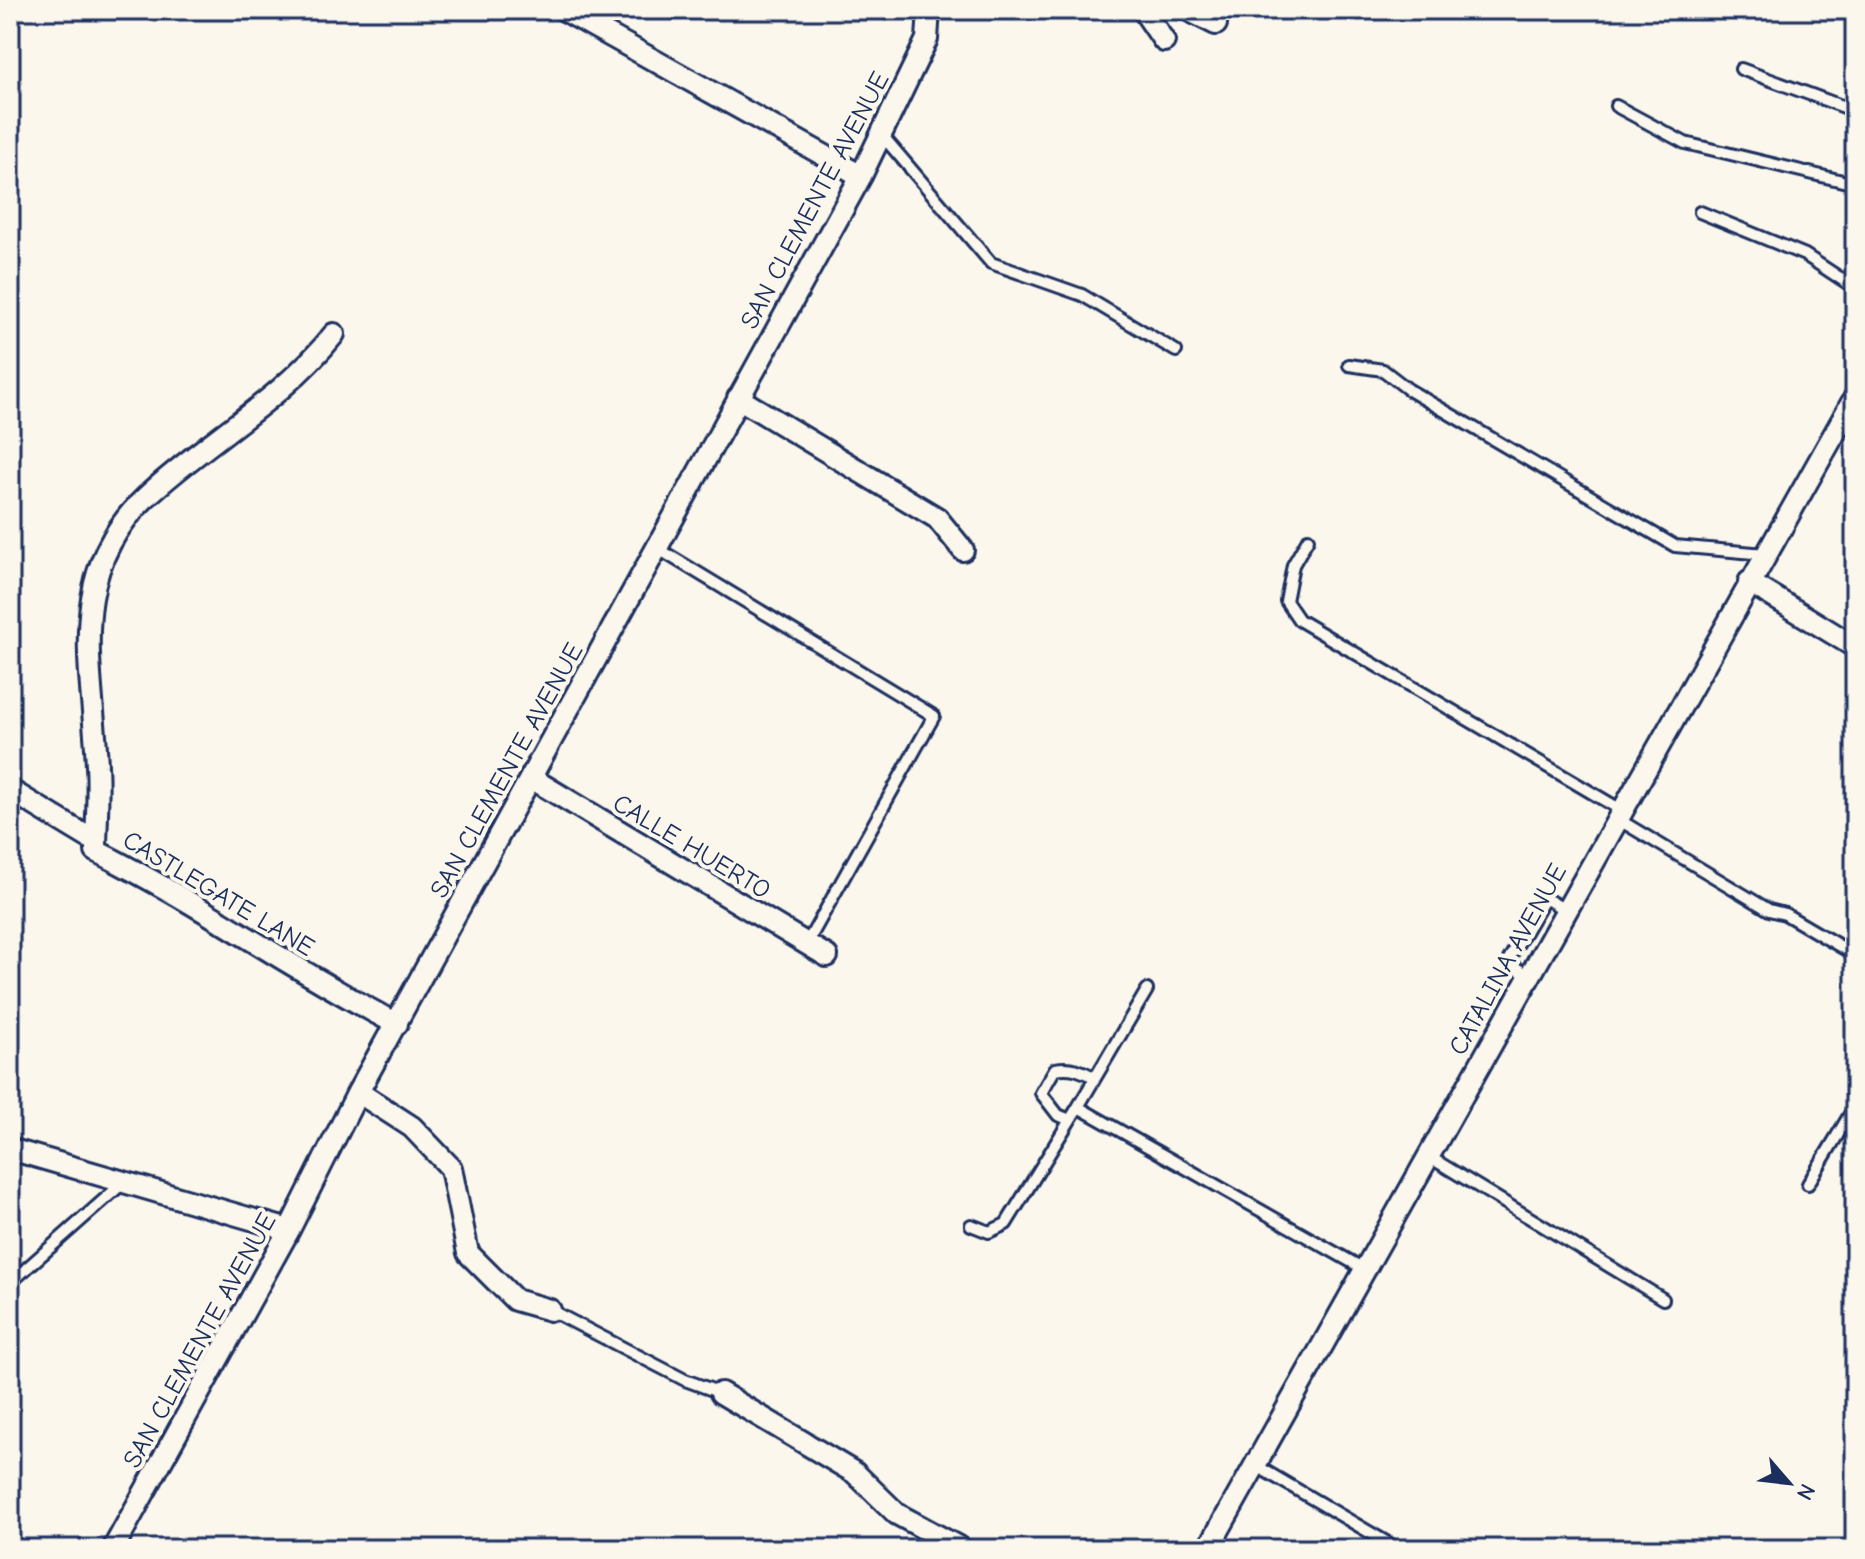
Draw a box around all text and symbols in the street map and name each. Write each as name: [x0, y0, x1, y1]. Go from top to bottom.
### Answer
street label: SAN CLEMENTE AVENUE: [734, 67, 895, 334]
street label: SAN CLEMENTE AVENUE: [424, 638, 590, 903]
street label: CALLE HUERTO: [607, 788, 776, 906]
street label: CASTLEGATE LANE: [117, 825, 320, 963]
street label: CATALINA AVENUE: [1443, 859, 1573, 1060]
street label: SAN CLEMENTE AVENUE: [117, 1208, 283, 1473]
north arrow: [1749, 1443, 1829, 1523]
text: N: [1791, 1479, 1821, 1504]

